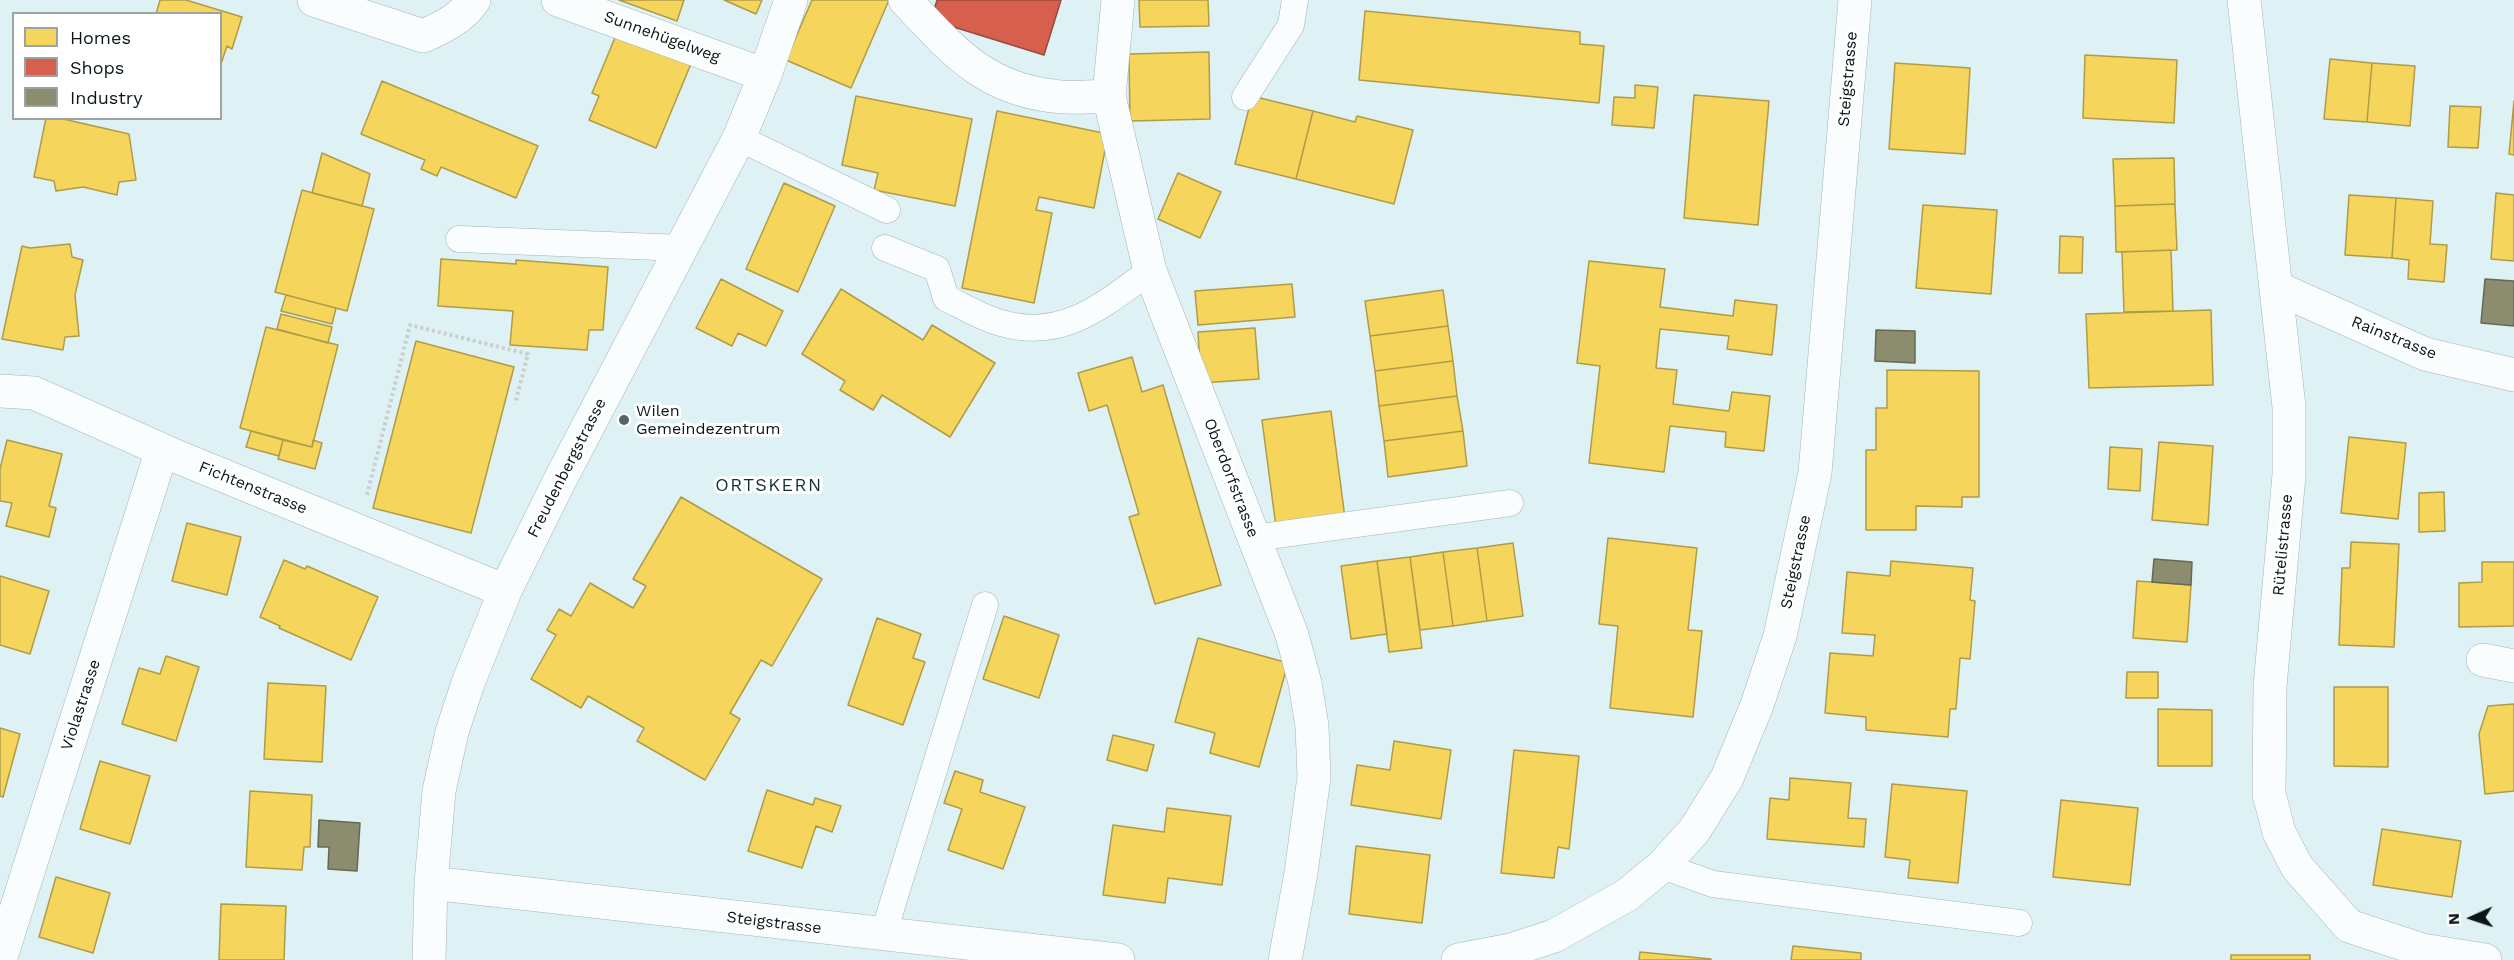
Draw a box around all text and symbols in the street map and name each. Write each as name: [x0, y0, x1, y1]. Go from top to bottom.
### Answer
street label: Sunnehügelweg: [601, 7, 723, 67]
legend: [12, 12, 222, 120]
text: Homes: [70, 27, 131, 48]
street label: Steigstrasse: [1834, 31, 1862, 127]
text: Shops: [70, 57, 124, 78]
text: Industry: [70, 87, 142, 108]
street label: Rainstrasse: [2348, 312, 2440, 364]
street label: Freudenbergstrasse: [523, 395, 611, 541]
place label: Wilen Gemeindezentrum: [636, 401, 781, 439]
marker: Wilen Gemeindezentrum: [617, 413, 631, 427]
street label: Oberdorfstrasse: [1199, 416, 1263, 540]
street label: Fichtenstrasse: [196, 458, 310, 518]
district label: ORTSKERN: [715, 475, 823, 497]
street label: Rütelistrasse: [2269, 493, 2297, 597]
street label: Steigstrasse: [1777, 513, 1815, 611]
street label: Violastrasse: [57, 657, 105, 753]
north arrow: [2442, 888, 2502, 948]
street label: Steigstrasse: [725, 908, 823, 938]
text: N: [2444, 913, 2463, 925]

